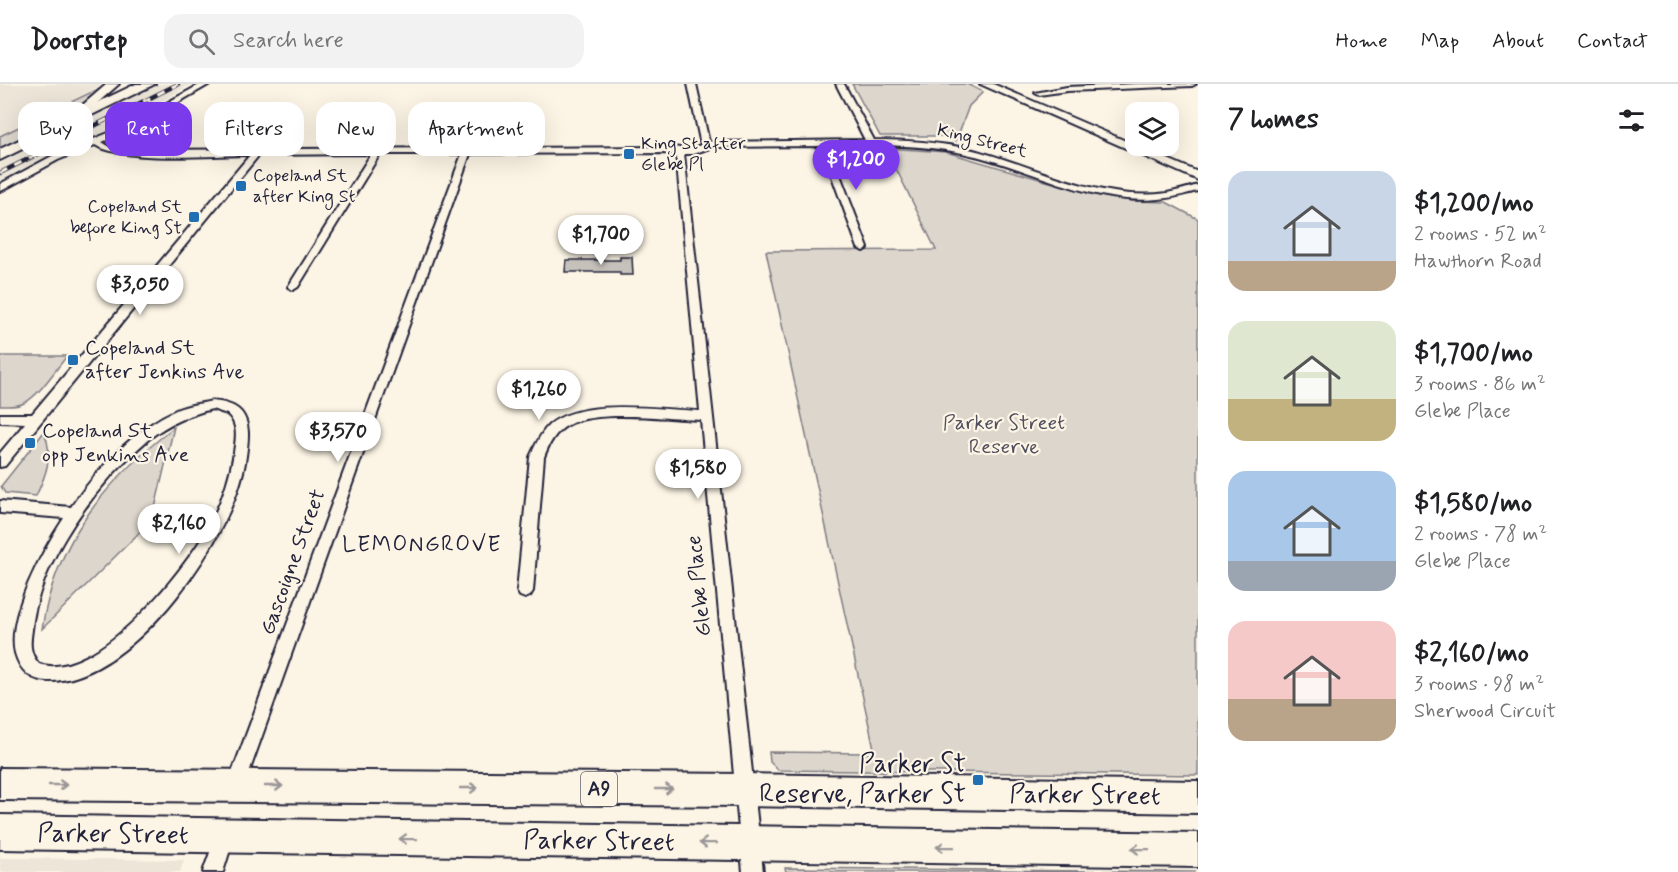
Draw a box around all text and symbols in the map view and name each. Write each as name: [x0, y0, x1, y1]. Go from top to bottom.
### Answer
search box: [164, 14, 584, 68]
text: Doorstep: [30, 23, 128, 60]
icon: search: [185, 25, 218, 58]
text: Search here: [233, 27, 344, 55]
text: Home: [1336, 27, 1388, 55]
text: Map: [1421, 27, 1459, 55]
text: About: [1492, 27, 1544, 55]
text: Contact: [1577, 27, 1648, 55]
chip: Buy: [18, 102, 93, 156]
chip: Rent: [105, 102, 192, 156]
chip: Filters: [204, 102, 304, 156]
chip: New: [316, 102, 396, 156]
chip: Apartment: [408, 102, 545, 156]
map controls: [1125, 102, 1179, 156]
button: layers: [1125, 102, 1179, 156]
text: 7 homes: [1228, 103, 1319, 137]
icon: filters: [1615, 104, 1648, 137]
street label: King Street: [934, 118, 1030, 165]
place label: King St after Glebe Pl: [641, 132, 746, 177]
pin: $1,200: [807, 140, 905, 191]
text: $1,200: [827, 146, 885, 173]
marker: King St after Glebe Pl: [622, 147, 636, 161]
place label: Copeland St after King St: [253, 164, 356, 210]
marker: Copeland St after King St: [234, 179, 248, 193]
text: $1,200/mo: [1414, 187, 1534, 221]
place label: Copeland St before King St: [70, 195, 182, 242]
icon: home: [1276, 195, 1348, 267]
marker: Copeland St before King St: [187, 210, 201, 224]
pin: $1,700: [552, 215, 650, 266]
text: $1,700: [572, 221, 630, 248]
text: 2 rooms · 52 m²: [1414, 221, 1547, 248]
text: Hawthorn Road: [1414, 248, 1542, 275]
pin: $3,050: [91, 265, 189, 316]
text: $3,050: [111, 271, 169, 298]
place label: Copeland St after Jenkins Ave: [85, 334, 244, 386]
text: $1,700/mo: [1414, 337, 1533, 371]
icon: home: [1276, 345, 1348, 417]
marker: Copeland St after Jenkins Ave: [66, 353, 80, 367]
pin: $1,260: [490, 370, 588, 421]
text: 3 rooms · 86 m²: [1414, 371, 1546, 398]
text: $1,260: [511, 376, 567, 403]
text: Glebe Place: [1414, 398, 1511, 425]
park label: Parker Street Reserve: [943, 409, 1065, 461]
pin: $3,570: [289, 412, 387, 463]
place label: Copeland St opp Jenkins Ave: [42, 417, 189, 469]
text: $3,570: [309, 418, 367, 445]
marker: Copeland St opp Jenkins Ave: [23, 436, 37, 450]
pin: $1,580: [649, 449, 747, 500]
text: $1,580: [669, 455, 727, 482]
street label: Gascoigne Street: [254, 485, 332, 639]
text: $1,580/mo: [1414, 487, 1532, 521]
icon: home: [1276, 495, 1348, 567]
pin: $2,160: [130, 504, 228, 555]
text: $2,160: [151, 510, 207, 537]
text: 2 rooms · 78 m²: [1414, 521, 1547, 548]
district label: LEMONGROVE: [342, 531, 502, 559]
street label: Glebe Place: [680, 534, 718, 638]
text: Glebe Place: [1414, 548, 1511, 575]
text: $2,160/mo: [1414, 637, 1529, 671]
icon: home: [1276, 645, 1348, 717]
text: 3 rooms · 98 m²: [1414, 671, 1544, 698]
text: Sherwood Circuit: [1414, 698, 1556, 725]
place label: Parker St Reserve, Parker St: [759, 748, 966, 812]
road number: A9: [581, 772, 617, 806]
marker: Parker St Reserve, Parker St: [971, 773, 985, 787]
street label: Parker Street: [1009, 778, 1161, 814]
one-way arrow: [48, 779, 68, 791]
one-way arrow: [264, 780, 284, 792]
one-way arrow: [459, 782, 479, 794]
one-way arrow: [654, 783, 674, 795]
street label: Parker Street: [37, 817, 189, 853]
street label: Parker Street: [523, 824, 675, 860]
one-way arrow: [398, 833, 418, 845]
one-way arrow: [698, 838, 718, 849]
one-way arrow: [935, 841, 955, 852]
one-way arrow: [1130, 843, 1150, 855]

